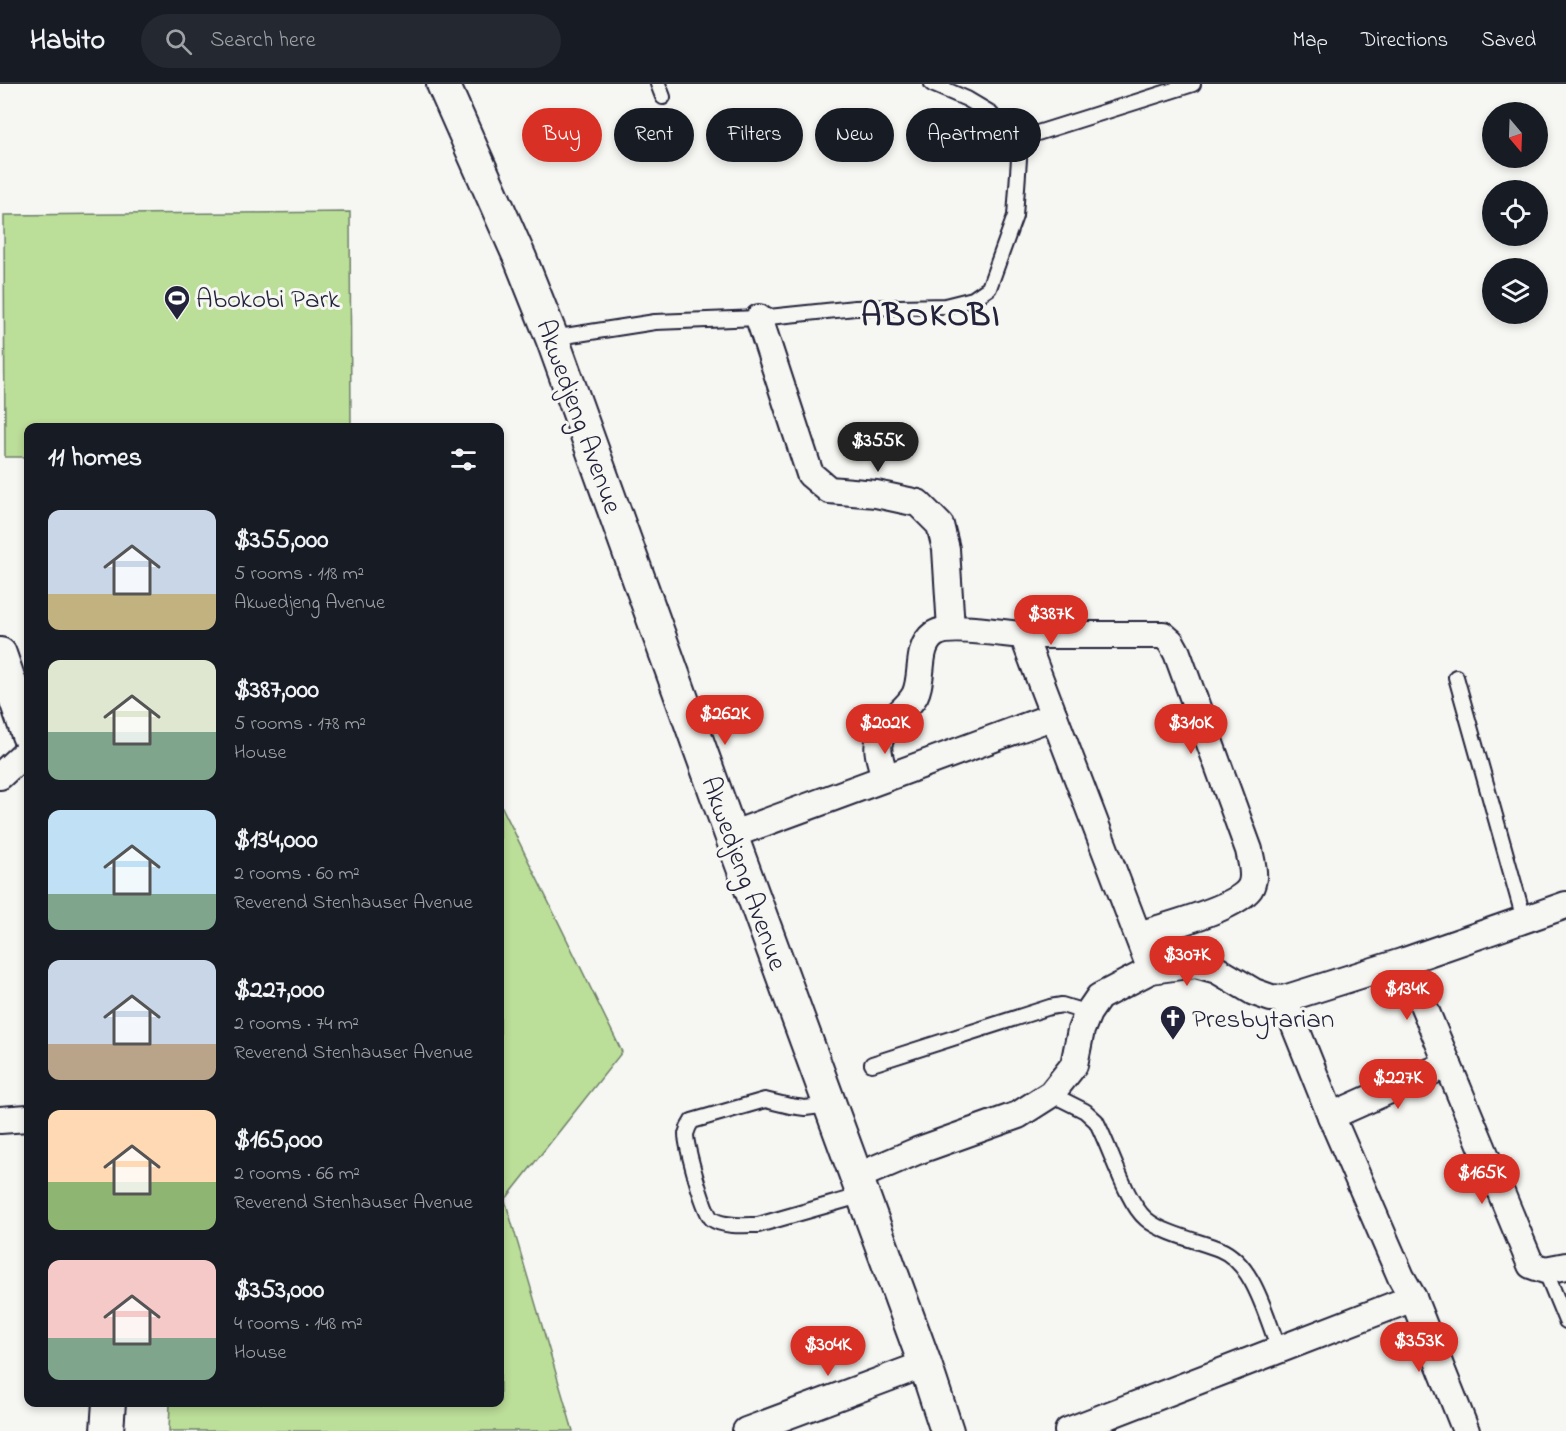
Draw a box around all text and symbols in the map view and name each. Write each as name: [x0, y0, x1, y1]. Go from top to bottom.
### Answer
search box: [141, 14, 561, 68]
text: Habito: [30, 21, 105, 62]
icon: search: [162, 25, 195, 58]
text: Search here: [210, 25, 316, 57]
text: Map: [1292, 26, 1328, 56]
text: Directions: [1361, 26, 1448, 56]
text: Saved: [1481, 26, 1536, 56]
north arrow: [1482, 102, 1548, 168]
map controls: [1482, 102, 1548, 324]
chip: Buy: [522, 108, 602, 162]
chip: Rent: [614, 108, 694, 162]
chip: Filters: [706, 108, 803, 162]
chip: New: [815, 108, 894, 162]
chip: Apartment: [906, 108, 1041, 162]
button: locate: [1482, 180, 1548, 246]
button: layers: [1482, 258, 1548, 324]
place label: Abokobi Park: [196, 281, 340, 320]
sports icon: Abokobi Park: [162, 283, 192, 321]
district label: ABOKOBI: [861, 293, 1001, 341]
street label: Akwedjeng Avenue: [524, 314, 631, 520]
pin: $355K: [836, 422, 920, 473]
text: $355K: [852, 427, 904, 456]
text: 11 homes: [48, 440, 142, 478]
icon: filters: [447, 443, 480, 476]
text: $355,000: [234, 522, 328, 560]
icon: home: [96, 534, 168, 606]
text: 5 rooms · 118 m²: [234, 560, 364, 589]
text: Akwedjeng Avenue: [234, 589, 385, 618]
pin: $387K: [1009, 595, 1093, 646]
text: $387K: [1028, 600, 1074, 629]
text: $387,000: [234, 672, 319, 710]
icon: home: [96, 684, 168, 756]
pin: $262K: [683, 695, 767, 746]
text: $262K: [700, 700, 750, 729]
pin: $202K: [843, 704, 927, 755]
pin: $310K: [1149, 704, 1233, 755]
text: $202K: [860, 709, 910, 738]
text: $310K: [1168, 709, 1214, 738]
text: 5 rooms · 178 m²: [234, 710, 366, 739]
text: House: [234, 739, 287, 768]
street label: Akwedjeng Avenue: [689, 771, 796, 977]
text: $134,000: [234, 822, 318, 860]
icon: home: [96, 834, 168, 906]
text: 2 rooms · 60 m²: [234, 860, 360, 889]
text: Reverend Stenhauser Avenue: [234, 889, 473, 918]
pin: $307K: [1145, 936, 1229, 987]
text: $307K: [1164, 941, 1210, 970]
pin: $134K: [1365, 970, 1449, 1021]
text: $227,000: [234, 972, 324, 1010]
text: $134K: [1385, 975, 1429, 1004]
icon: home: [96, 984, 168, 1056]
place label: Presbytarian: [1192, 1001, 1334, 1040]
church icon: Presbytarian: [1158, 1003, 1188, 1041]
text: 2 rooms · 74 m²: [234, 1010, 359, 1039]
text: Reverend Stenhauser Avenue: [234, 1039, 473, 1068]
pin: $227K: [1356, 1059, 1440, 1110]
text: $227K: [1373, 1064, 1423, 1093]
text: $165,000: [234, 1122, 322, 1160]
icon: home: [96, 1134, 168, 1206]
pin: $165K: [1440, 1154, 1524, 1205]
text: $165K: [1458, 1159, 1506, 1188]
text: 2 rooms · 66 m²: [234, 1160, 360, 1189]
text: Reverend Stenhauser Avenue: [234, 1189, 473, 1218]
text: $353,000: [234, 1272, 324, 1310]
icon: home: [96, 1284, 168, 1356]
text: 4 rooms · 148 m²: [234, 1310, 363, 1339]
pin: $353K: [1377, 1322, 1461, 1373]
pin: $304K: [786, 1326, 870, 1377]
text: $353K: [1394, 1327, 1444, 1356]
text: $304K: [805, 1331, 851, 1360]
text: House: [234, 1339, 287, 1368]

